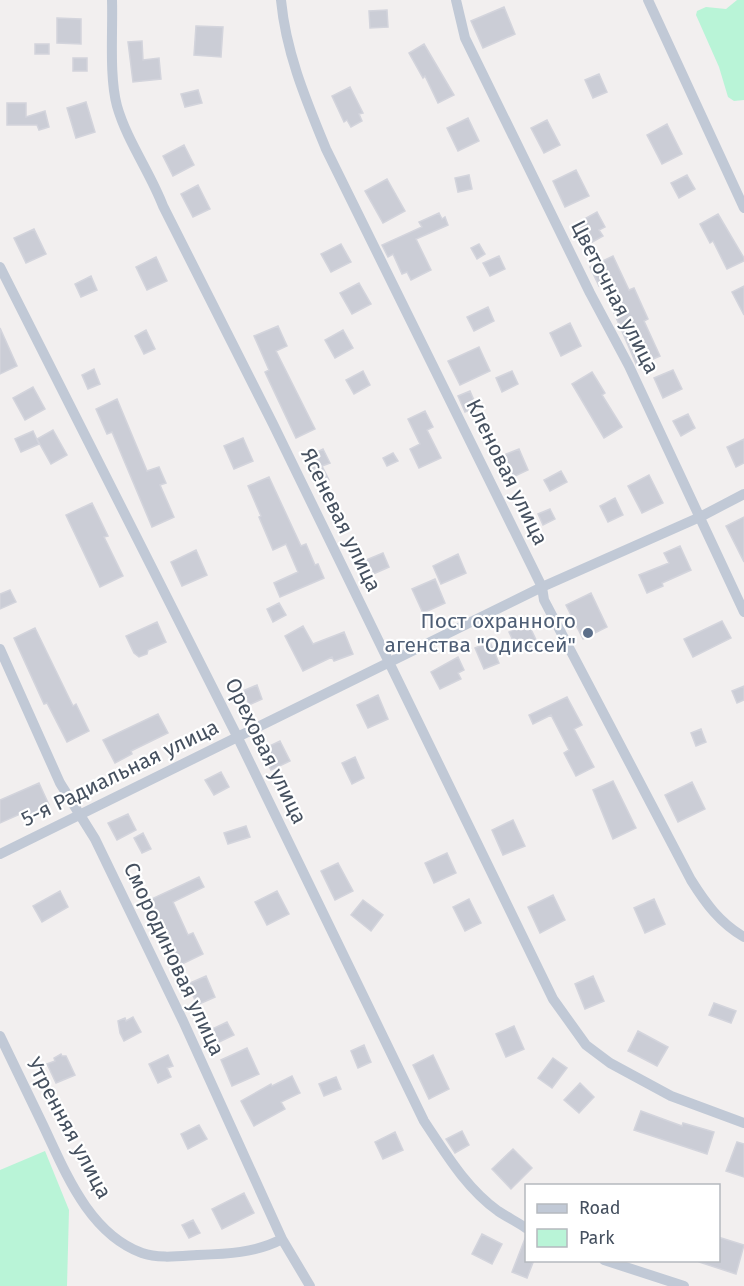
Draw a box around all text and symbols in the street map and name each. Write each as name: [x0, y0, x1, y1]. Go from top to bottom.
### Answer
street label: Цветочная улица: [565, 216, 665, 378]
street label: Кленовая улица: [460, 395, 554, 549]
street label: Ясеневая улица: [295, 444, 387, 596]
place label: Пост охранного агенства "Одисcей": [385, 608, 576, 658]
marker: Пост охранного агенства "Одисcей": [581, 626, 595, 640]
street label: Ореховая улица: [219, 674, 313, 828]
street label: 5-я Радиальная улица: [17, 714, 223, 832]
street label: Смородиновая улица: [118, 858, 230, 1060]
street label: Утренняя улица: [21, 1053, 117, 1203]
legend: [525, 1184, 720, 1262]
text: Road: [579, 1197, 621, 1219]
text: Park: [579, 1227, 615, 1249]

